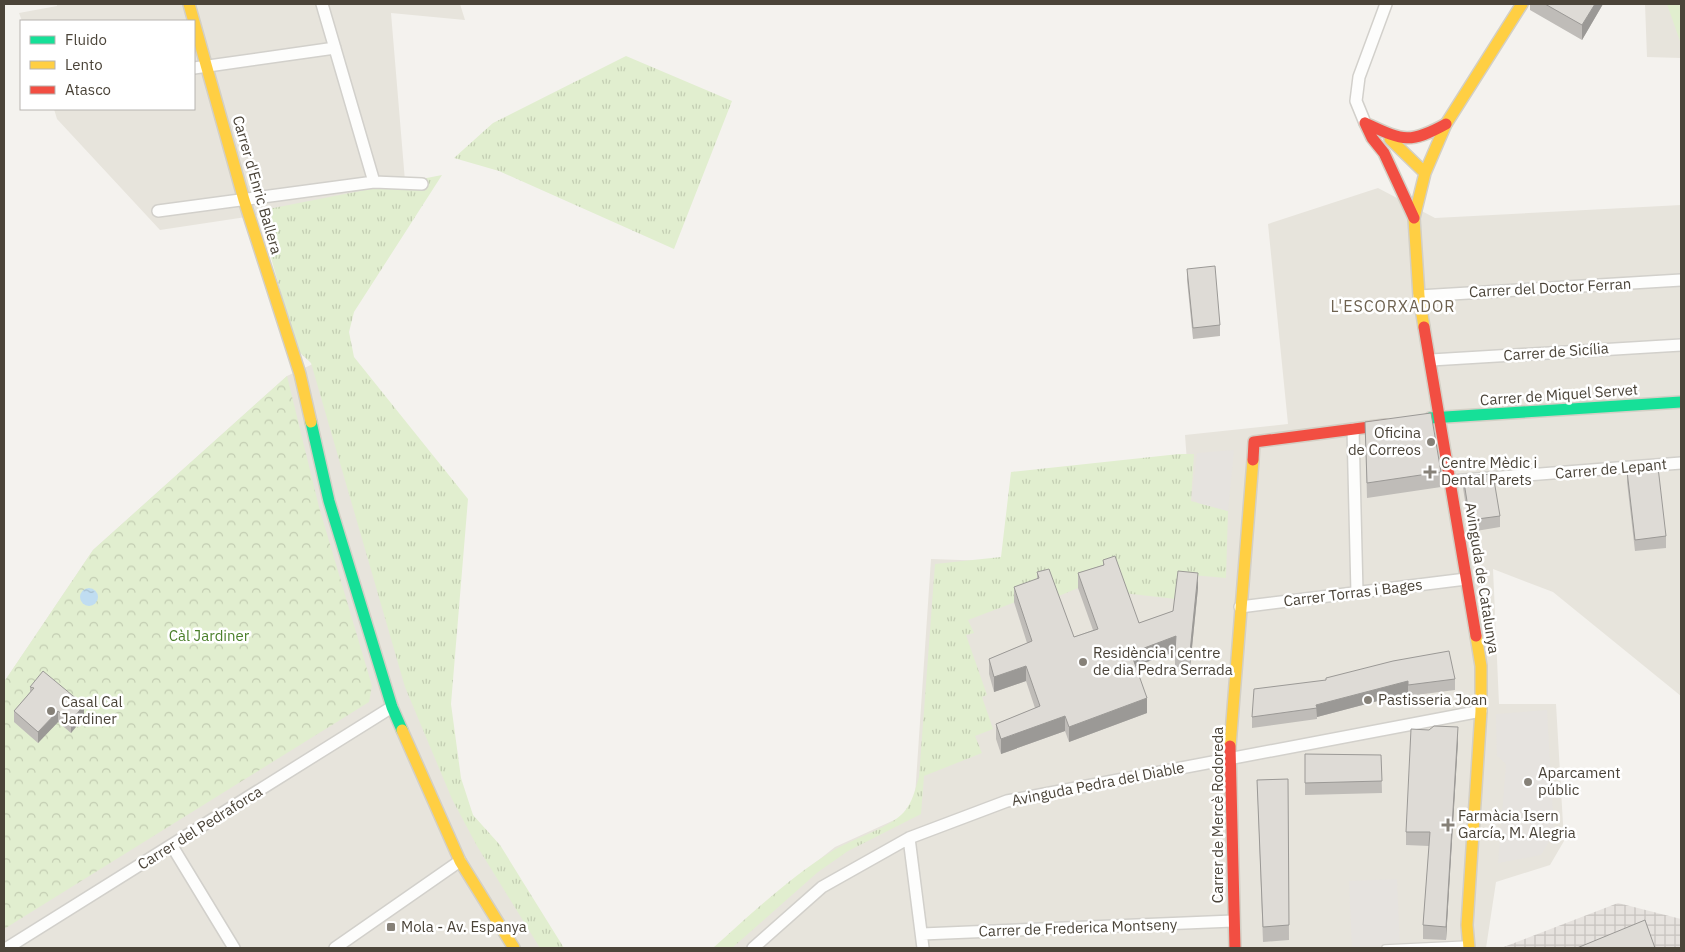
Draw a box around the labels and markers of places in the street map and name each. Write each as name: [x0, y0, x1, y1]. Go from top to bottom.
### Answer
place label: Oficina de Correos: [1348, 423, 1421, 459]
marker: Oficina de Correos: [1425, 436, 1437, 448]
place label: Centre Mèdic i Dental Parets: [1441, 453, 1537, 489]
marker: Centre Mèdic i Dental Parets: [1423, 465, 1437, 479]
place label: Residència i centre de dia Pedra Serrada: [1093, 643, 1233, 679]
marker: Residència i centre de dia Pedra Serrada: [1077, 656, 1089, 668]
place label: Pastisseria Joan: [1378, 690, 1487, 709]
place label: Casal Cal Jardiner: [61, 692, 123, 728]
marker: Pastisseria Joan: [1362, 694, 1374, 706]
marker: Casal Cal Jardiner: [45, 705, 57, 717]
place label: Aparcament públic: [1538, 763, 1620, 799]
marker: Aparcament públic: [1522, 776, 1534, 788]
place label: Farmàcia Isern García, M. Alegria: [1458, 806, 1576, 842]
marker: Farmàcia Isern García, M. Alegria: [1442, 819, 1454, 831]
place label: Mola - Av. Espanya: [401, 917, 527, 936]
marker: Mola - Av. Espanya: [385, 921, 397, 933]

